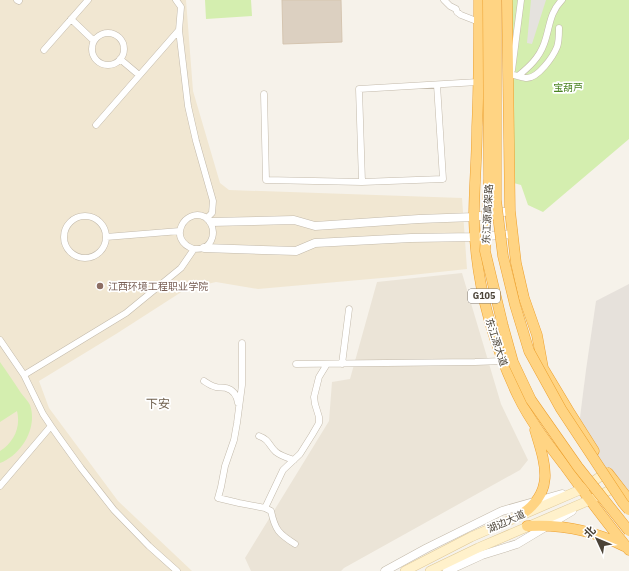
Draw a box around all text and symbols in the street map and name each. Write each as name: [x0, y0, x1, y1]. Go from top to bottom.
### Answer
park label: 宝葫芦: [553, 81, 583, 94]
street label: 东江源高架路: [479, 184, 496, 244]
place label: 江西环境工程职业学院: [108, 280, 208, 293]
marker: 江西环境工程职业学院: [95, 281, 105, 291]
road number: G105: [468, 289, 500, 303]
street label: 东江源大道: [483, 316, 510, 368]
district label: 下安: [146, 396, 170, 411]
street label: 湖边大道: [485, 507, 527, 536]
north arrow: [577, 519, 617, 559]
text: 北: [581, 523, 599, 541]

